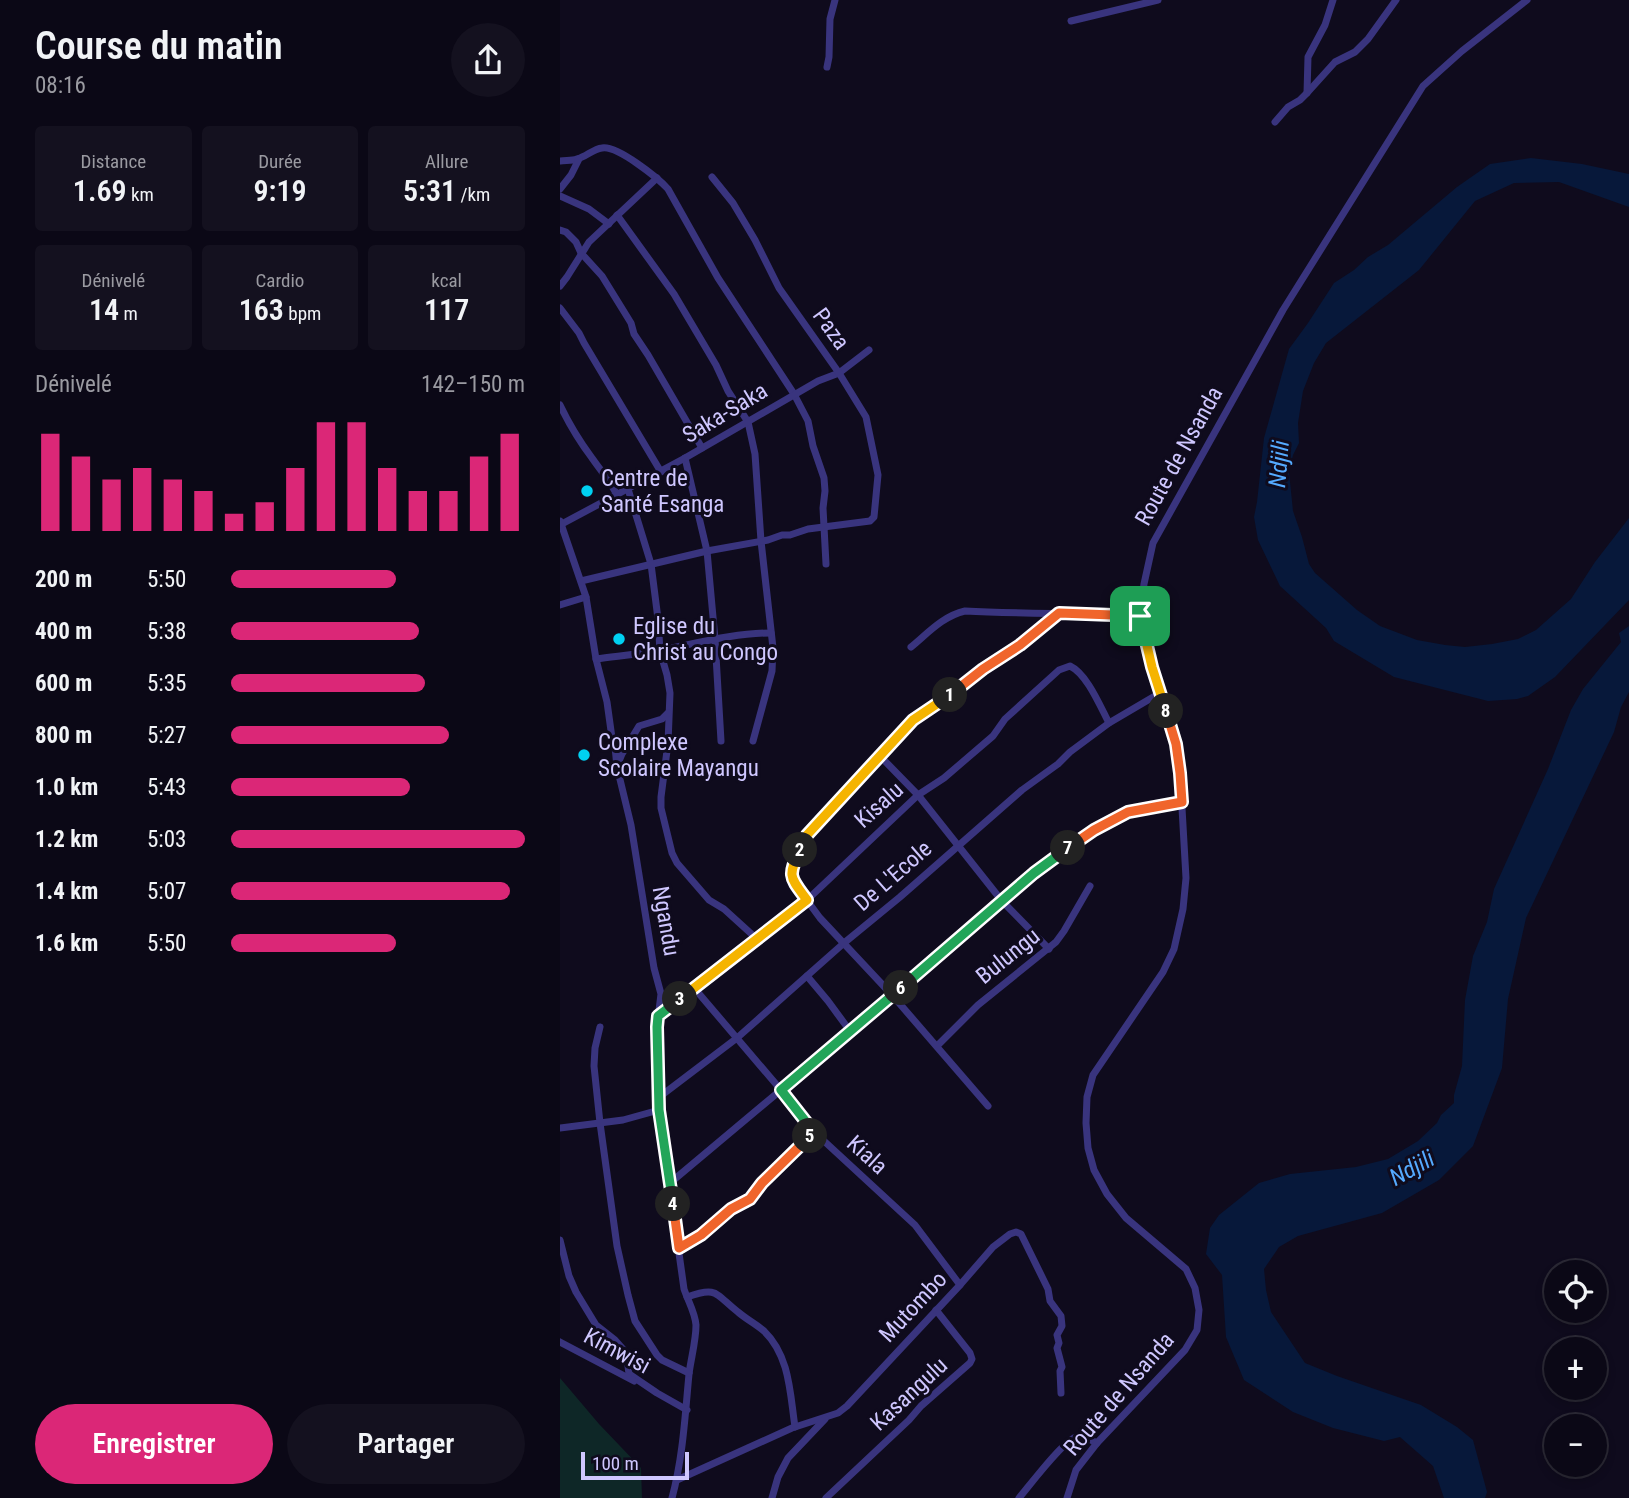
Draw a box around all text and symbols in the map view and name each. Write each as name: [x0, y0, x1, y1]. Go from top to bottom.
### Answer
button: share: [451, 23, 525, 97]
text: Course du matin: [35, 24, 283, 68]
text: 08:16: [35, 72, 86, 99]
text: Distance: [81, 150, 146, 173]
text: Durée: [258, 150, 302, 173]
text: Allure: [425, 150, 468, 173]
text: 1.69: [73, 173, 127, 208]
text: 9:19: [253, 173, 307, 208]
text: 5:31: [403, 173, 456, 208]
text: km: [127, 183, 154, 206]
text: /km: [456, 183, 490, 206]
text: Dénivelé: [82, 269, 145, 292]
text: Cardio: [256, 269, 304, 292]
text: kcal: [431, 269, 462, 292]
text: 14: [89, 292, 119, 327]
text: 163: [239, 292, 284, 327]
text: 117: [424, 292, 469, 327]
text: m: [119, 302, 138, 325]
text: bpm: [284, 302, 321, 325]
street label: Paza: [807, 303, 855, 355]
text: Dénivelé: [35, 371, 112, 398]
text: 142–150 m: [421, 371, 525, 398]
street label: Saka-Saka: [678, 377, 772, 449]
street label: Route de Nsanda: [1130, 382, 1228, 530]
water label: Ndjili: [1263, 439, 1295, 489]
place label: Centre de Santé Esanga: [601, 465, 724, 518]
marker: Centre de Santé Esanga: [579, 483, 595, 499]
text: 200 m: [35, 566, 92, 593]
text: 5:50: [147, 566, 186, 593]
pin: [1110, 586, 1170, 646]
icon: arrive: [1121, 597, 1159, 635]
place label: Eglise du Christ au Congo: [633, 613, 778, 666]
text: 400 m: [35, 618, 92, 645]
text: 5:38: [147, 618, 186, 645]
marker: Eglise du Christ au Congo: [611, 631, 627, 647]
text: 600 m: [35, 670, 92, 697]
text: 5:35: [147, 670, 186, 697]
pin: 1: [932, 678, 968, 712]
text: 1: [945, 683, 954, 706]
pin: 8: [1148, 694, 1184, 728]
text: 8: [1161, 699, 1170, 722]
text: 800 m: [35, 722, 92, 749]
text: 5:27: [147, 722, 186, 749]
place label: Complexe Scolaire Mayangu: [598, 729, 759, 782]
marker: Complexe Scolaire Mayangu: [576, 747, 592, 763]
text: 1.0 km: [35, 774, 98, 801]
text: 5:43: [147, 774, 186, 801]
street label: Kisalu: [849, 776, 909, 834]
text: 1.2 km: [35, 826, 98, 853]
text: 5:03: [147, 826, 186, 853]
pin: 7: [1050, 830, 1086, 866]
pin: 2: [782, 832, 818, 868]
street label: De L'Ecole: [849, 835, 937, 917]
text: 7: [1063, 836, 1072, 859]
text: 2: [795, 838, 804, 861]
text: 1.4 km: [35, 878, 98, 905]
text: 5:07: [147, 878, 186, 905]
street label: Ngandu: [647, 884, 685, 958]
street label: Bulungu: [971, 922, 1045, 990]
text: 1.6 km: [35, 930, 98, 957]
text: 5:50: [147, 930, 186, 957]
pin: 6: [884, 970, 918, 1006]
text: 6: [896, 976, 905, 999]
pin: 3: [662, 982, 698, 1016]
text: 3: [675, 987, 684, 1010]
pin: 5: [792, 1118, 828, 1154]
text: 5: [805, 1124, 814, 1147]
street label: Kiala: [841, 1130, 893, 1180]
water label: Ndjili: [1385, 1144, 1440, 1192]
pin: 4: [656, 1186, 690, 1222]
text: 4: [668, 1192, 677, 1215]
map controls: [1544, 1260, 1607, 1477]
button: locate: [1544, 1260, 1607, 1323]
street label: Mutombo: [874, 1266, 952, 1348]
street label: Kimwisi: [579, 1322, 655, 1380]
street label: Route de Nsanda: [1058, 1327, 1180, 1461]
button: +: [1544, 1337, 1607, 1400]
street label: Kasangulu: [865, 1352, 953, 1436]
button: Enregistrer: [35, 1404, 273, 1484]
button: Partager: [287, 1404, 525, 1484]
button: −: [1544, 1414, 1607, 1477]
scale bar: [581, 1449, 690, 1481]
text: 100 m: [592, 1452, 639, 1475]

